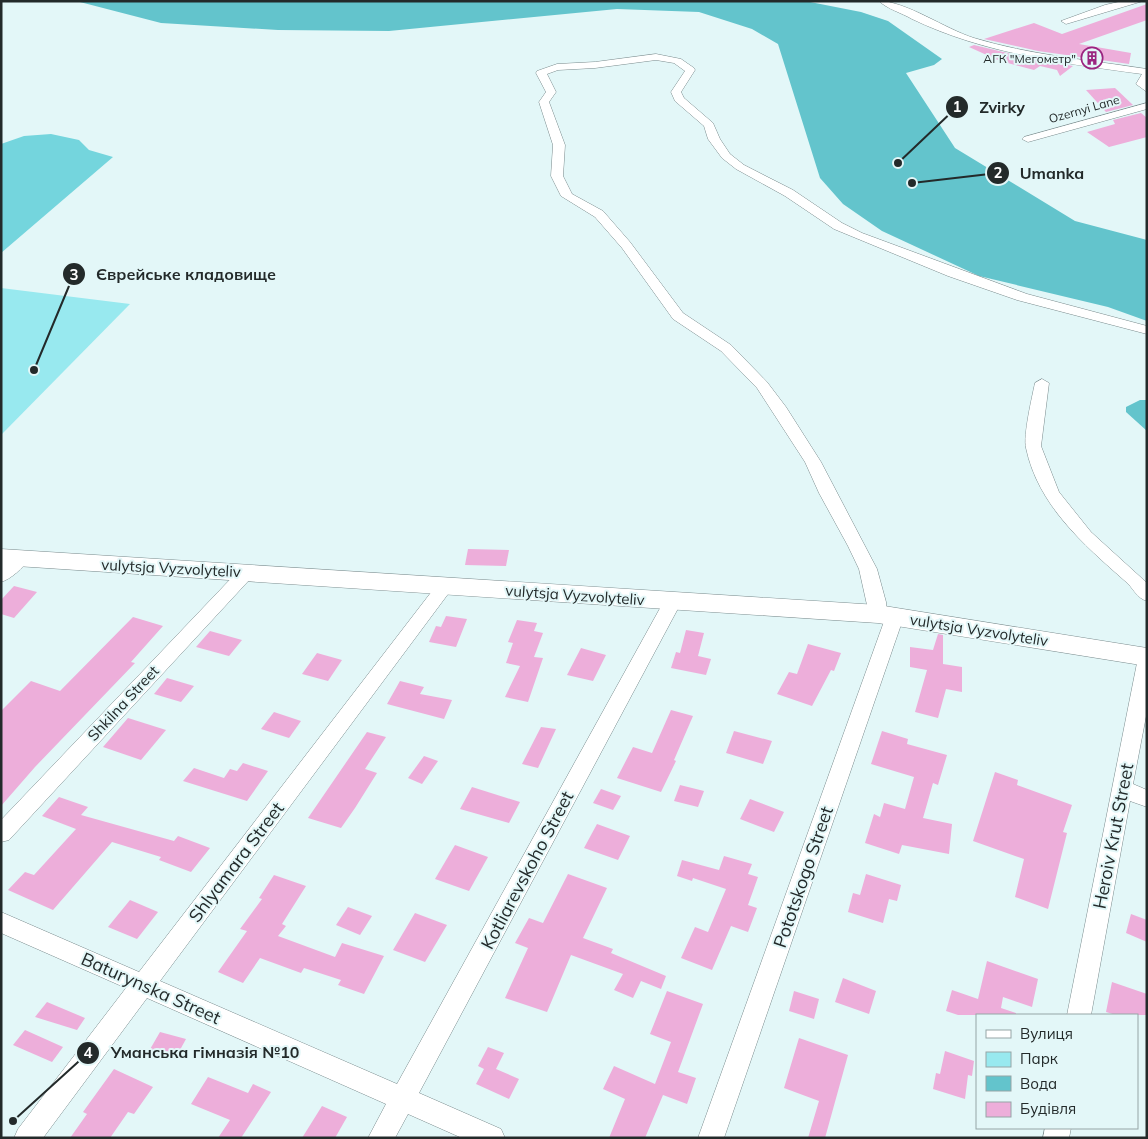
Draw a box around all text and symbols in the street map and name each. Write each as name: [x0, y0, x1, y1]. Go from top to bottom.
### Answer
building icon: АГК "Мегометр": [1080, 46, 1104, 70]
place label: АГК "Мегометр": [983, 51, 1076, 66]
callout: Zvirky: [944, 91, 1035, 122]
street label: Ozernyi Lane: [1047, 92, 1121, 126]
text: 1: [952, 97, 962, 116]
text: Zvirky: [979, 97, 1025, 117]
callout: Umanka: [985, 158, 1095, 189]
text: 2: [993, 163, 1003, 182]
text: Umanka: [1020, 163, 1084, 183]
callout: Єврейське кладовище: [61, 259, 286, 290]
text: Єврейське кладовище: [96, 264, 276, 284]
text: 3: [69, 265, 79, 284]
street label: vulytsja Vyzvolyteliv: [101, 555, 241, 581]
street label: vulytsja Vyzvolyteliv: [505, 581, 645, 609]
street label: vulytsja Vyzvolyteliv: [909, 610, 1049, 650]
street label: Shkilna Street: [83, 661, 163, 745]
street label: Heroiv Krut Street: [1088, 761, 1138, 911]
street label: Kotliarevskoho Street: [476, 787, 578, 953]
street label: Shlyamara Street: [183, 797, 289, 927]
street label: Pototskogo Street: [768, 803, 838, 951]
street label: Baturynska Street: [78, 947, 224, 1029]
legend: [976, 1014, 1138, 1129]
text: Вулиця: [1020, 1024, 1073, 1043]
callout: Уманська гімназія №10: [75, 1037, 309, 1068]
text: Уманська гімназія №10: [110, 1042, 299, 1062]
text: 4: [83, 1043, 93, 1062]
text: Парк: [1020, 1049, 1059, 1068]
text: Вода: [1020, 1074, 1057, 1093]
text: Будівля: [1020, 1099, 1076, 1118]

